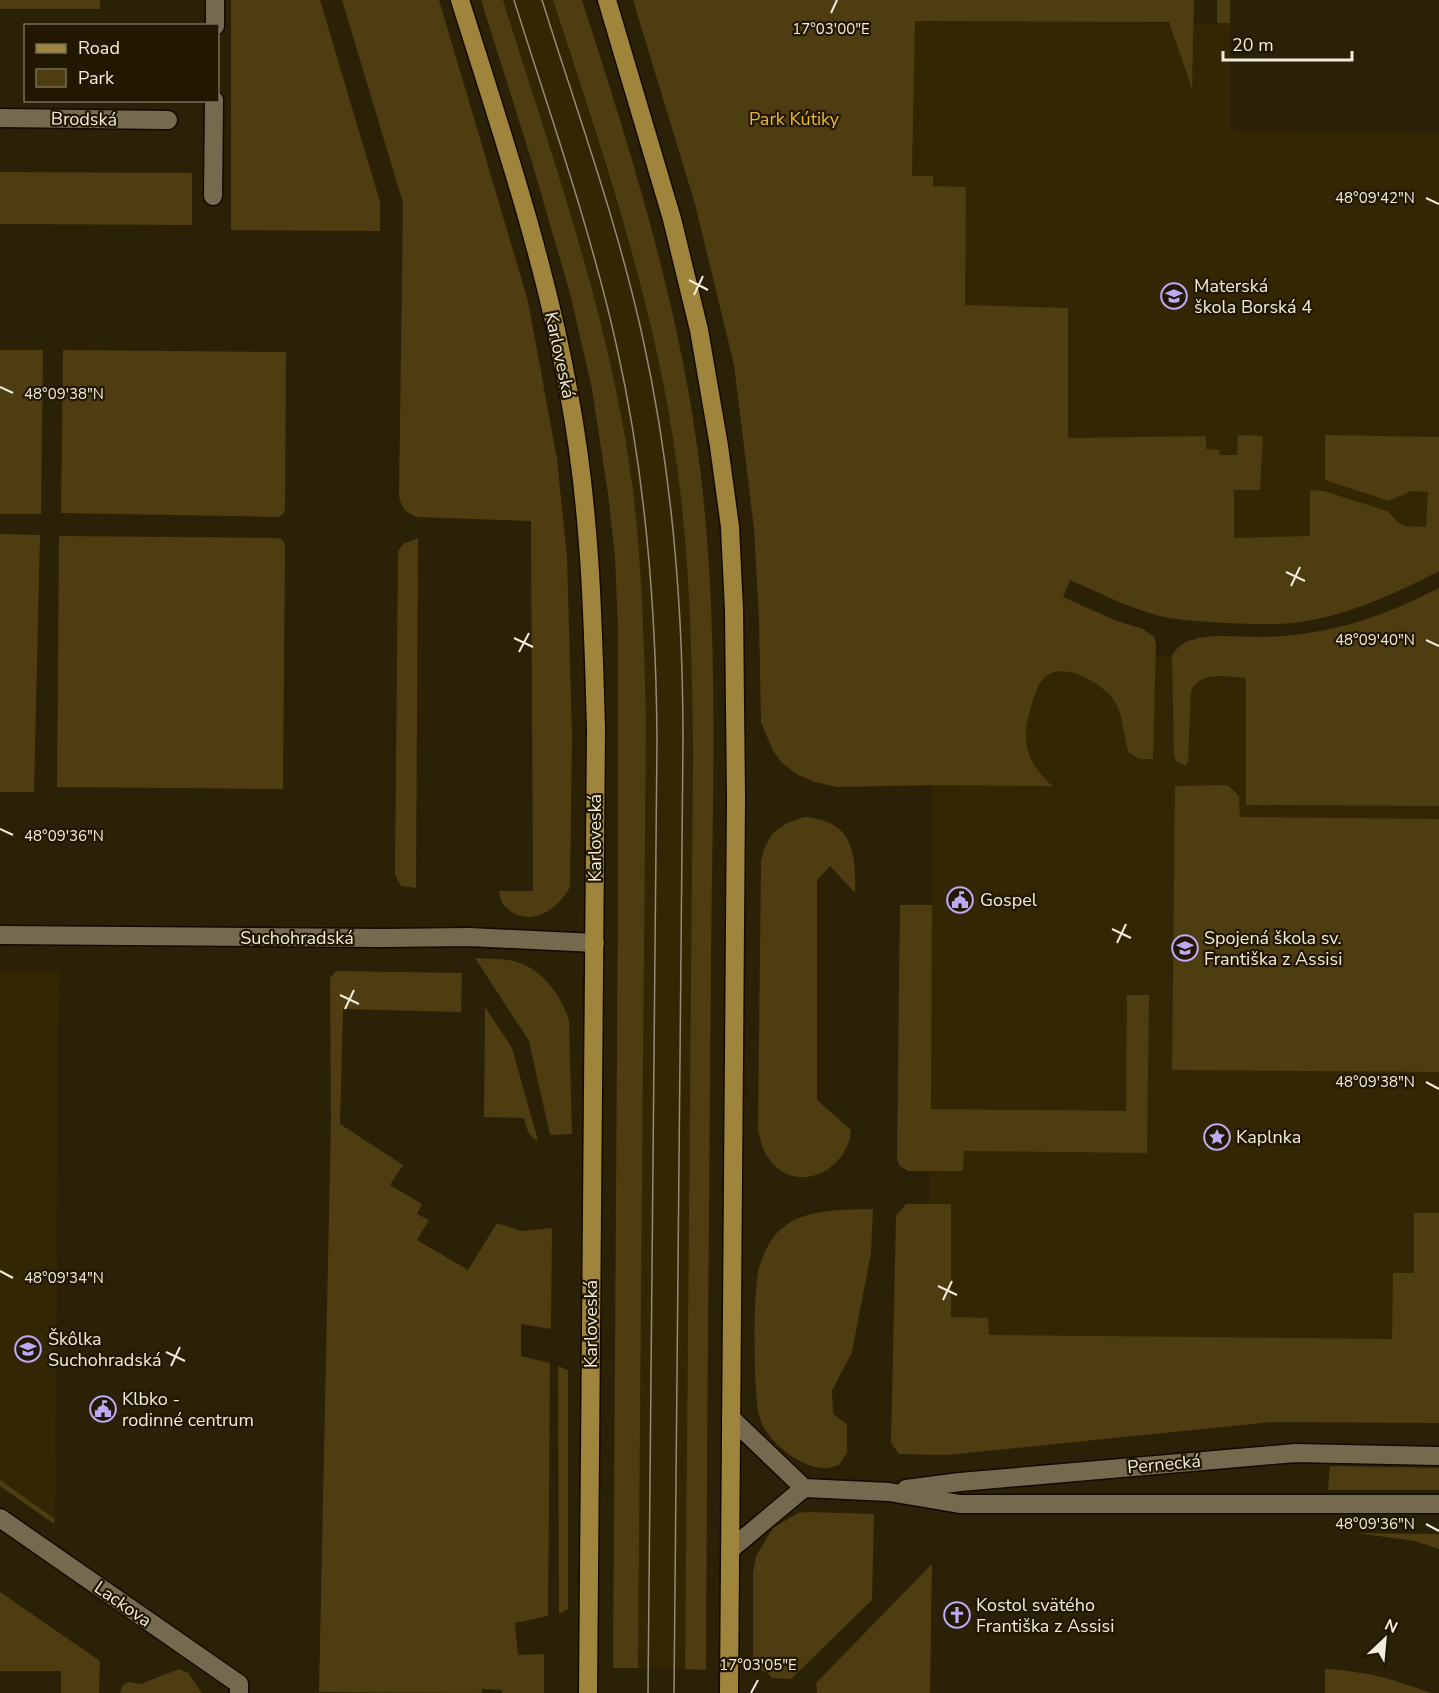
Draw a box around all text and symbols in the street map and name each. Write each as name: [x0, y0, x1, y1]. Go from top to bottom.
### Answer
text: 17°03'00"E: [792, 19, 870, 39]
legend: [24, 24, 219, 102]
scale bar: [1223, 24, 1352, 62]
text: 20 m: [1232, 33, 1274, 57]
text: Road: [78, 36, 120, 60]
text: Park: [78, 66, 115, 90]
street label: Brodská: [51, 106, 117, 132]
park label: Park Kútiky: [749, 107, 840, 131]
text: 48°09'42"N: [1335, 188, 1415, 208]
place label: Materská škola Borská 4: [1194, 274, 1312, 319]
school or university icon: Materská škola Borská 4: [1159, 281, 1189, 311]
street label: Karloveská: [539, 309, 581, 401]
text: 48°09'38"N: [24, 384, 104, 404]
text: 48°09'40"N: [1335, 630, 1415, 650]
street label: Karloveská: [583, 794, 607, 882]
text: 48°09'36"N: [24, 826, 104, 846]
public building icon: Gospel: [945, 885, 975, 915]
place label: Gospel: [980, 888, 1038, 912]
street label: Suchohradská: [240, 926, 354, 950]
place label: Spojená škola sv. Františka z Assisi: [1204, 926, 1342, 971]
school or university icon: Spojená škola sv. Františka z Assisi: [1170, 933, 1200, 963]
text: 48°09'38"N: [1335, 1072, 1415, 1092]
place icon: Kaplnka: [1202, 1122, 1232, 1152]
place label: Kaplnka: [1236, 1125, 1301, 1149]
text: 48°09'34"N: [24, 1268, 104, 1288]
street label: Karloveská: [579, 1280, 603, 1368]
place label: Škôlka Suchohradská: [48, 1327, 161, 1372]
school or university icon: Škôlka Suchohradská: [13, 1334, 43, 1364]
place label: Klbko - rodinné centrum: [122, 1387, 254, 1432]
public building icon: Klbko - rodinné centrum: [88, 1394, 118, 1424]
street label: Pernecká: [1126, 1449, 1202, 1479]
text: 48°09'36"N: [1335, 1514, 1415, 1534]
street label: Lackova: [90, 1576, 156, 1632]
place label: Kostol svätého Františka z Assisi: [976, 1593, 1114, 1638]
church icon: Kostol svätého Františka z Assisi: [942, 1600, 972, 1630]
north arrow: [1355, 1609, 1415, 1669]
text: N: [1381, 1614, 1401, 1639]
text: 17°03'05"E: [719, 1655, 797, 1675]

